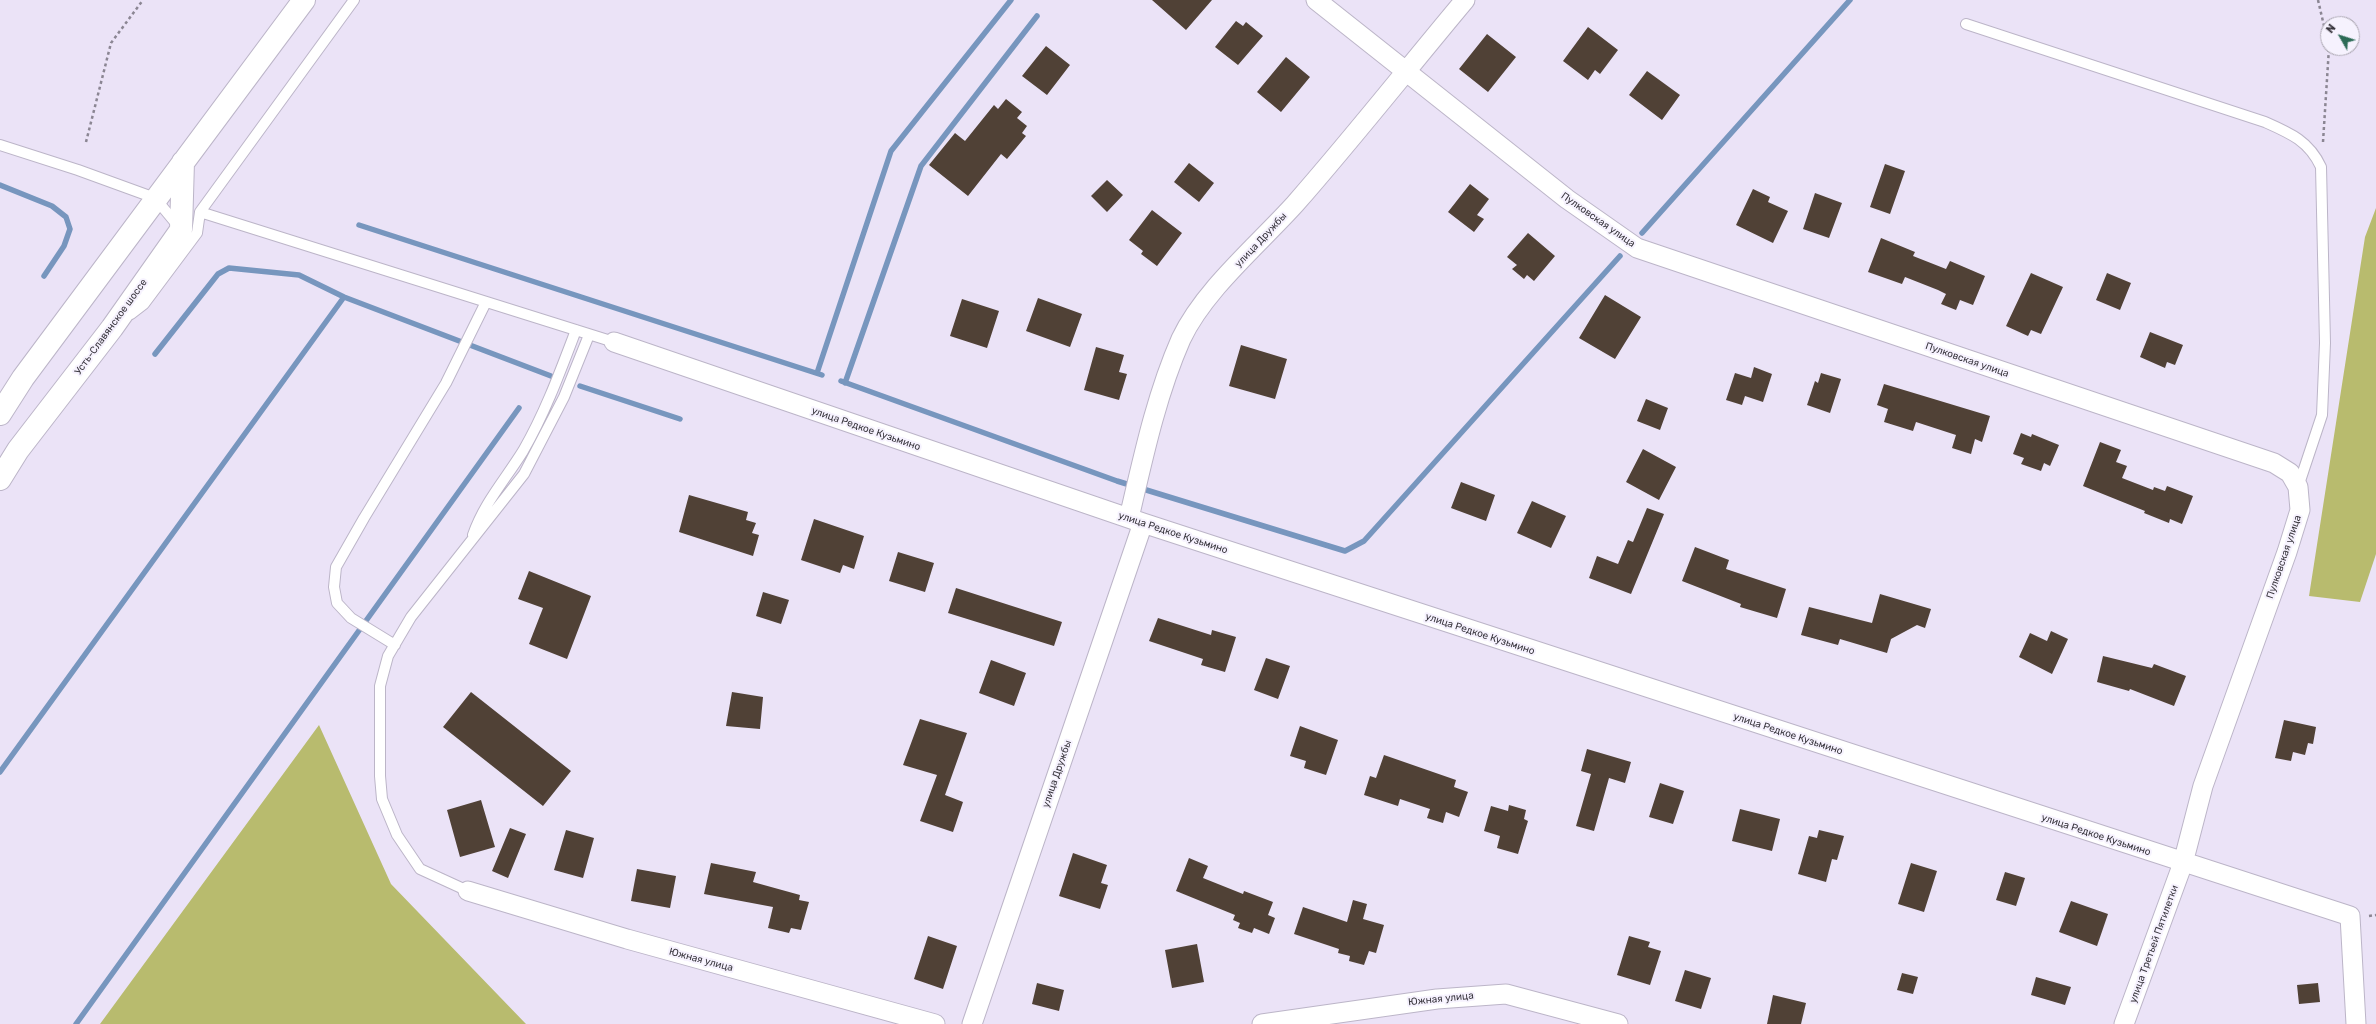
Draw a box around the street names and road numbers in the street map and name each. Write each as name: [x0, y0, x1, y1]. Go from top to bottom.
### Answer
street label: Пулковская улица: [1559, 190, 1637, 250]
street label: улица Дружбы: [1233, 210, 1289, 270]
street label: Усть-Славянское шоссе: [72, 277, 150, 377]
street label: Пулковская улица: [1924, 340, 2010, 380]
street label: улица Редкое Кузьмино: [810, 405, 922, 453]
street label: улица Редкое Кузьмино: [1117, 510, 1229, 556]
street label: Пулковская улица: [2264, 514, 2304, 600]
street label: улица Редкое Кузьмино: [1424, 611, 1536, 657]
street label: улица Редкое Кузьмино: [1732, 711, 1844, 757]
street label: улица Дружбы: [1040, 739, 1074, 809]
street label: улица Редкое Кузьмино: [2040, 812, 2152, 858]
street label: улица Третьей Пятилетки: [2127, 883, 2181, 1005]
street label: Южная улица: [668, 946, 734, 974]
street label: Южная улица: [1408, 990, 1474, 1008]

